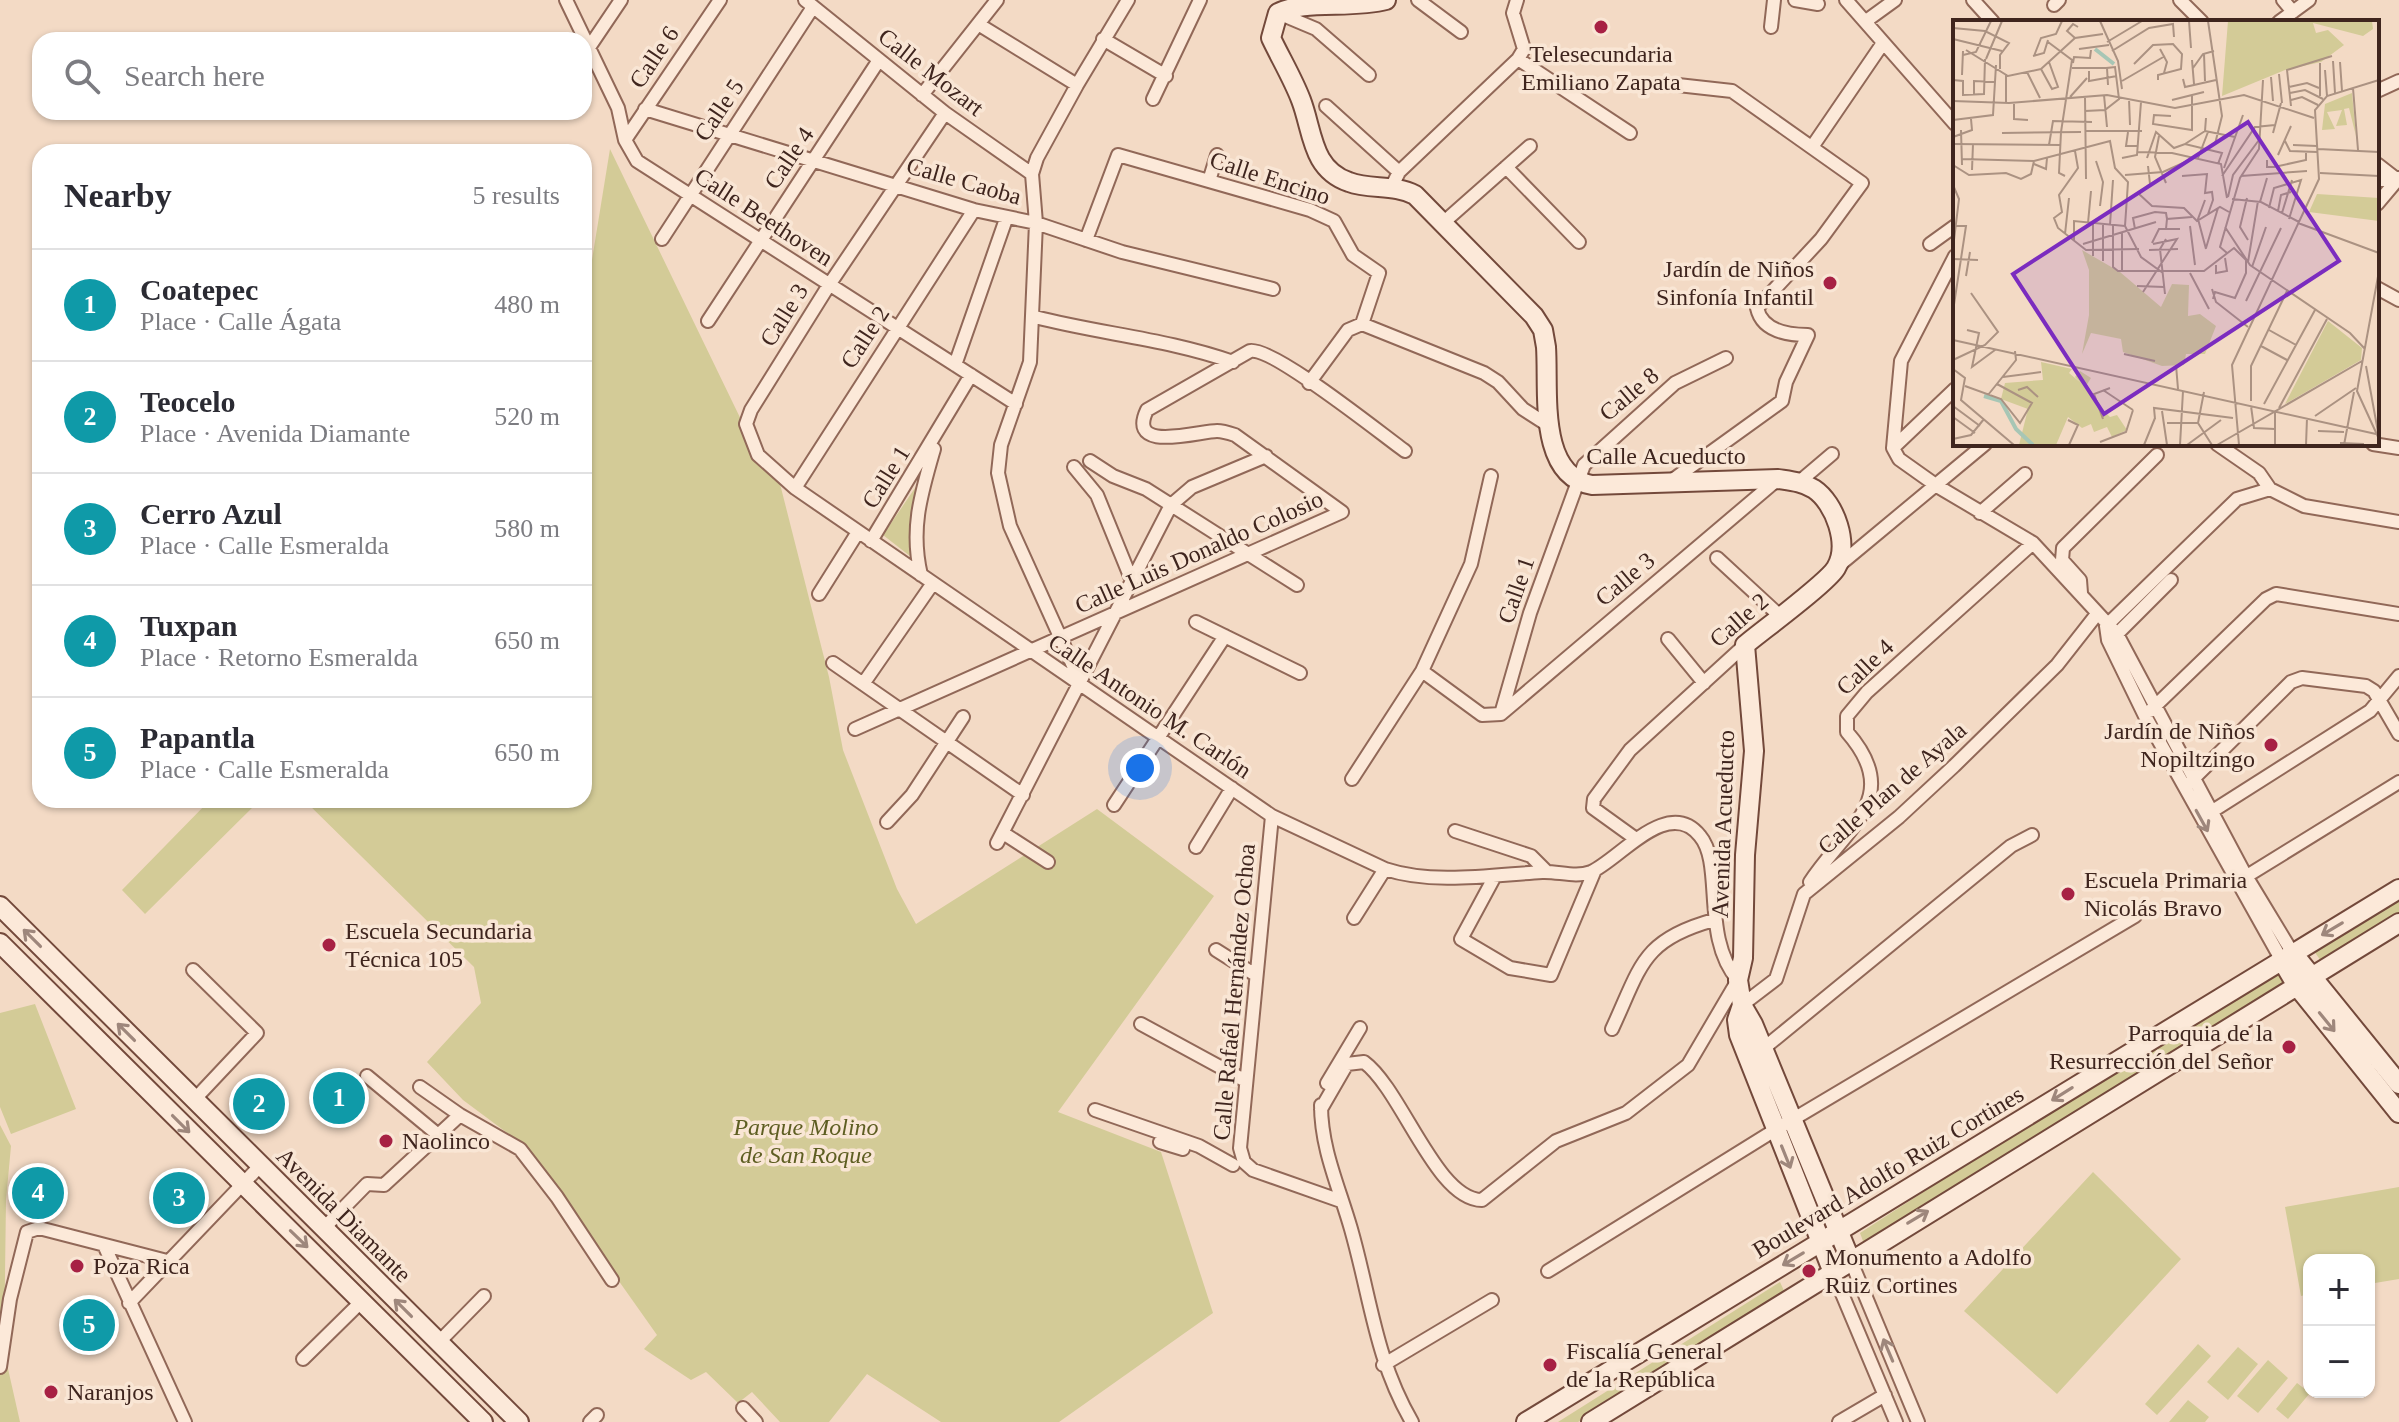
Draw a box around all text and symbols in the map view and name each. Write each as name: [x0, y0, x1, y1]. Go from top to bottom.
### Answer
marker: Telesecundaria Emiliano Zapata: [1592, 18, 1610, 36]
inset map: [1953, 20, 2379, 446]
street label: Calle 6: [624, 21, 684, 93]
street label: Calle Mozart: [873, 23, 989, 121]
search box: [32, 32, 592, 120]
place label: Telesecundaria Emiliano Zapata: [1521, 41, 1681, 95]
icon: search: [60, 54, 104, 98]
text: Search here: [124, 59, 265, 92]
street label: Calle 5: [689, 74, 749, 146]
street label: Calle 4: [759, 122, 819, 194]
street label: Calle Encino: [1207, 146, 1333, 210]
street label: Calle Caoba: [904, 152, 1025, 210]
street label: Calle Beethoven: [690, 163, 838, 271]
text: Nearby: [64, 177, 172, 214]
text: 5 results: [473, 181, 560, 210]
place label: Jardín de Niños Sinfonía Infantil: [1656, 256, 1814, 310]
text: Coatepec: [140, 273, 258, 306]
marker: Jardín de Niños Sinfonía Infantil: [1821, 274, 1839, 292]
street label: Calle 3: [755, 279, 813, 351]
text: 1: [84, 290, 97, 319]
text: 480 m: [494, 290, 560, 319]
street label: Calle 2: [835, 301, 895, 373]
text: Place · Calle Ágata: [140, 307, 341, 336]
street label: Calle 8: [1594, 362, 1664, 426]
text: Teocelo: [140, 385, 236, 418]
text: 2: [84, 402, 97, 431]
text: 520 m: [494, 402, 560, 431]
text: Place · Avenida Diamante: [140, 419, 410, 448]
street label: Calle 1: [857, 441, 915, 513]
street label: Calle Acueducto: [1586, 443, 1746, 469]
street label: Calle Luis Donaldo Colosio: [1071, 485, 1327, 619]
text: Cerro Azul: [140, 497, 282, 530]
text: 3: [84, 514, 97, 543]
text: 580 m: [494, 514, 560, 543]
text: Place · Calle Esmeralda: [140, 531, 389, 560]
street label: Calle 3: [1590, 547, 1660, 611]
street label: Calle 1: [1493, 553, 1539, 627]
street label: Calle 2: [1705, 588, 1773, 652]
text: Tuxpan: [140, 609, 237, 642]
text: 4: [84, 626, 97, 655]
text: 650 m: [494, 626, 560, 655]
street label: Calle Antonio M. Carlón: [1044, 628, 1256, 784]
street label: Calle 4: [1831, 634, 1899, 700]
text: Place · Retorno Esmeralda: [140, 643, 418, 672]
street label: Calle Plan de Ayala: [1813, 716, 1972, 859]
place label: Jardín de Niños Nopiltzingo: [2104, 718, 2255, 772]
text: Papantla: [140, 721, 255, 754]
street label: Avenida Acueducto: [1707, 730, 1739, 918]
marker: Jardín de Niños Nopiltzingo: [2262, 736, 2280, 754]
text: 5: [84, 738, 97, 767]
text: 650 m: [494, 738, 560, 767]
your location: [1120, 748, 1160, 788]
text: Place · Calle Esmeralda: [140, 755, 389, 784]
one-way arrow: [2194, 809, 2210, 833]
street label: Calle Rafaél Hernández Ochoa: [1208, 842, 1260, 1141]
place label: Escuela Primaria Nicolás Bravo: [2084, 867, 2248, 921]
marker: Escuela Primaria Nicolás Bravo: [2059, 885, 2077, 903]
place label: Escuela Secundaria Técnica 105: [345, 918, 533, 972]
one-way arrow: [2321, 921, 2344, 937]
one-way arrow: [23, 929, 42, 948]
marker: Escuela Secundaria Técnica 105: [320, 936, 338, 954]
one-way arrow: [2318, 1011, 2335, 1032]
place label: Parroquia de la Resurrección del Señor: [2049, 1020, 2273, 1074]
one-way arrow: [116, 1022, 136, 1041]
marker: Parroquia de la Resurrección del Señor: [2280, 1038, 2298, 1056]
pin: 1: [313, 1068, 365, 1128]
pin: 2: [233, 1074, 285, 1134]
street label: Boulevard Adolfo Ruiz Cortines: [1748, 1081, 2028, 1263]
one-way arrow: [2051, 1086, 2074, 1102]
one-way arrow: [171, 1114, 190, 1133]
park label: Parque Molino de San Roque: [732, 1114, 879, 1168]
place label: Naolinco: [402, 1128, 490, 1154]
marker: Naolinco: [377, 1132, 395, 1150]
street label: Avenida Diamante: [272, 1143, 416, 1287]
one-way arrow: [1780, 1144, 1794, 1169]
pin: 4: [12, 1163, 64, 1223]
pin: 3: [153, 1168, 205, 1228]
one-way arrow: [1906, 1209, 1929, 1225]
one-way arrow: [289, 1230, 309, 1249]
place label: Monumento a Adolfo Ruiz Cortines: [1825, 1244, 2032, 1298]
one-way arrow: [1782, 1251, 1805, 1267]
place label: Poza Rica: [93, 1253, 190, 1279]
map controls: [2303, 1254, 2375, 1398]
button: +: [2303, 1254, 2375, 1326]
marker: Poza Rica: [68, 1257, 86, 1275]
marker: Monumento a Adolfo Ruiz Cortines: [1800, 1262, 1818, 1280]
pin: 5: [63, 1295, 115, 1355]
one-way arrow: [393, 1299, 413, 1318]
button: −: [2303, 1326, 2375, 1398]
place label: Fiscalía General de la República: [1566, 1338, 1723, 1392]
one-way arrow: [1880, 1338, 1894, 1363]
marker: Fiscalía General de la República: [1541, 1356, 1559, 1374]
place label: Naranjos: [67, 1379, 154, 1405]
marker: Naranjos: [42, 1383, 60, 1401]

